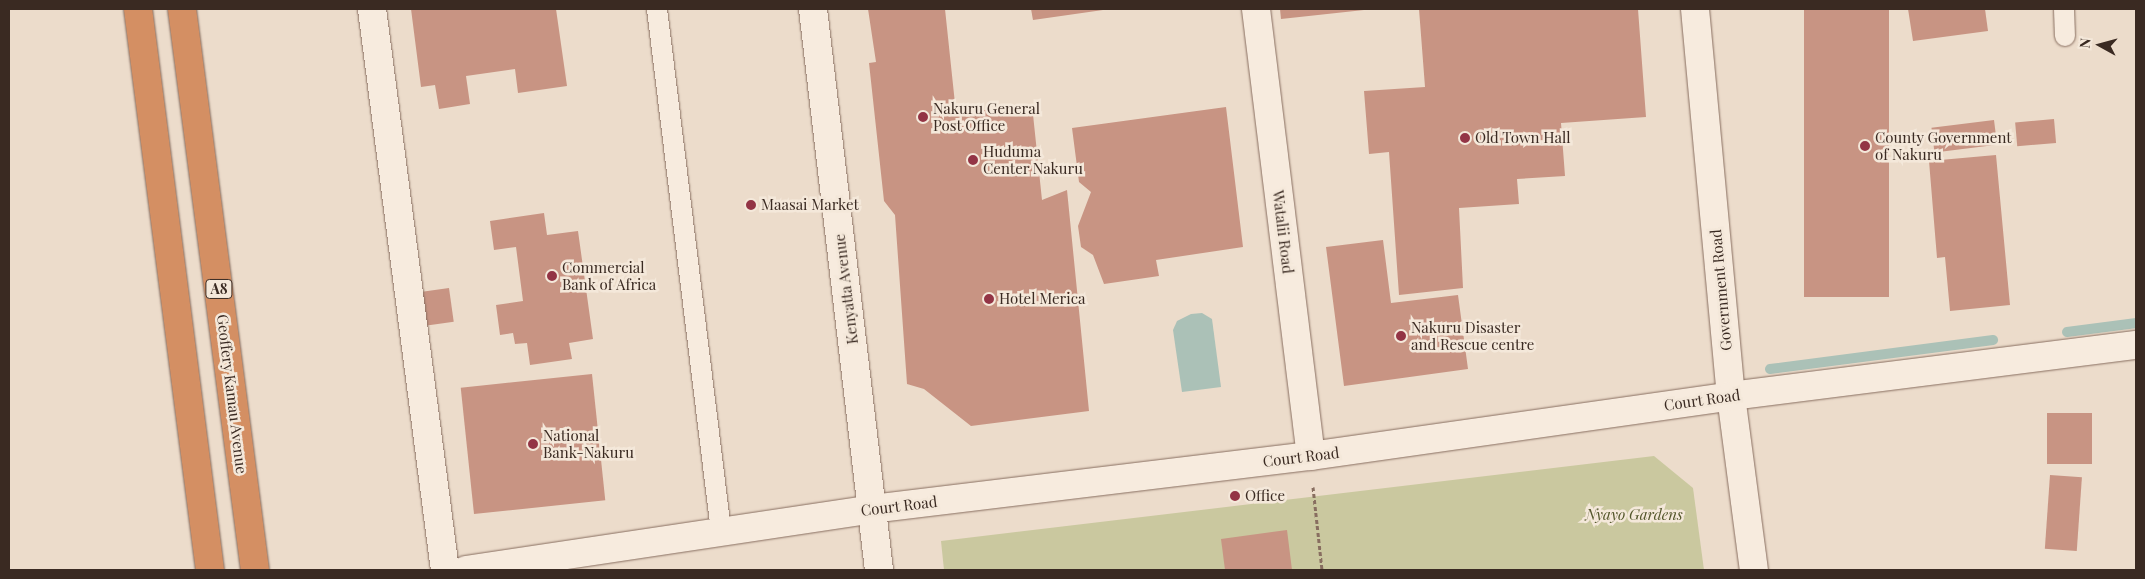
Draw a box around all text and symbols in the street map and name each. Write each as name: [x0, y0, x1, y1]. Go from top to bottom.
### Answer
north arrow: [2075, 20, 2125, 70]
text: N: [2075, 37, 2095, 49]
place label: Nakuru General Post Office: [933, 99, 1040, 134]
marker: Nakuru General Post Office: [917, 111, 929, 123]
place label: County Government of Nakuru: [1875, 128, 2012, 163]
place label: Old Town Hall: [1475, 129, 1571, 147]
marker: Old Town Hall: [1459, 132, 1471, 144]
marker: County Government of Nakuru: [1859, 140, 1871, 152]
place label: Huduma Center Nakuru: [983, 142, 1083, 177]
marker: Huduma Center Nakuru: [967, 154, 979, 166]
street label: Watalii Road: [1269, 189, 1297, 275]
place label: Maasai Market: [761, 196, 859, 214]
marker: Maasai Market: [745, 199, 757, 211]
street label: Government Road: [1707, 228, 1735, 352]
street label: Kenyatta Avenue: [830, 232, 862, 346]
place label: Commercial Bank of Africa: [562, 258, 657, 293]
marker: Commercial Bank of Africa: [546, 270, 558, 282]
road number: A8: [205, 278, 233, 300]
place label: Hotel Merica: [999, 290, 1085, 308]
marker: Hotel Merica: [983, 293, 995, 305]
street label: Geoffery Kamau Avenue: [213, 313, 251, 475]
place label: Nakuru Disaster and Rescue centre: [1411, 318, 1534, 353]
marker: Nakuru Disaster and Rescue centre: [1395, 330, 1407, 342]
street label: Court Road: [1663, 386, 1741, 414]
place label: National Bank-Nakuru: [543, 426, 634, 461]
marker: National Bank-Nakuru: [527, 438, 539, 450]
street label: Court Road: [1262, 443, 1340, 471]
place label: Office: [1245, 487, 1285, 505]
marker: Office: [1229, 490, 1241, 502]
street label: Court Road: [860, 492, 938, 520]
park label: Nyayo Gardens: [1585, 506, 1683, 524]

